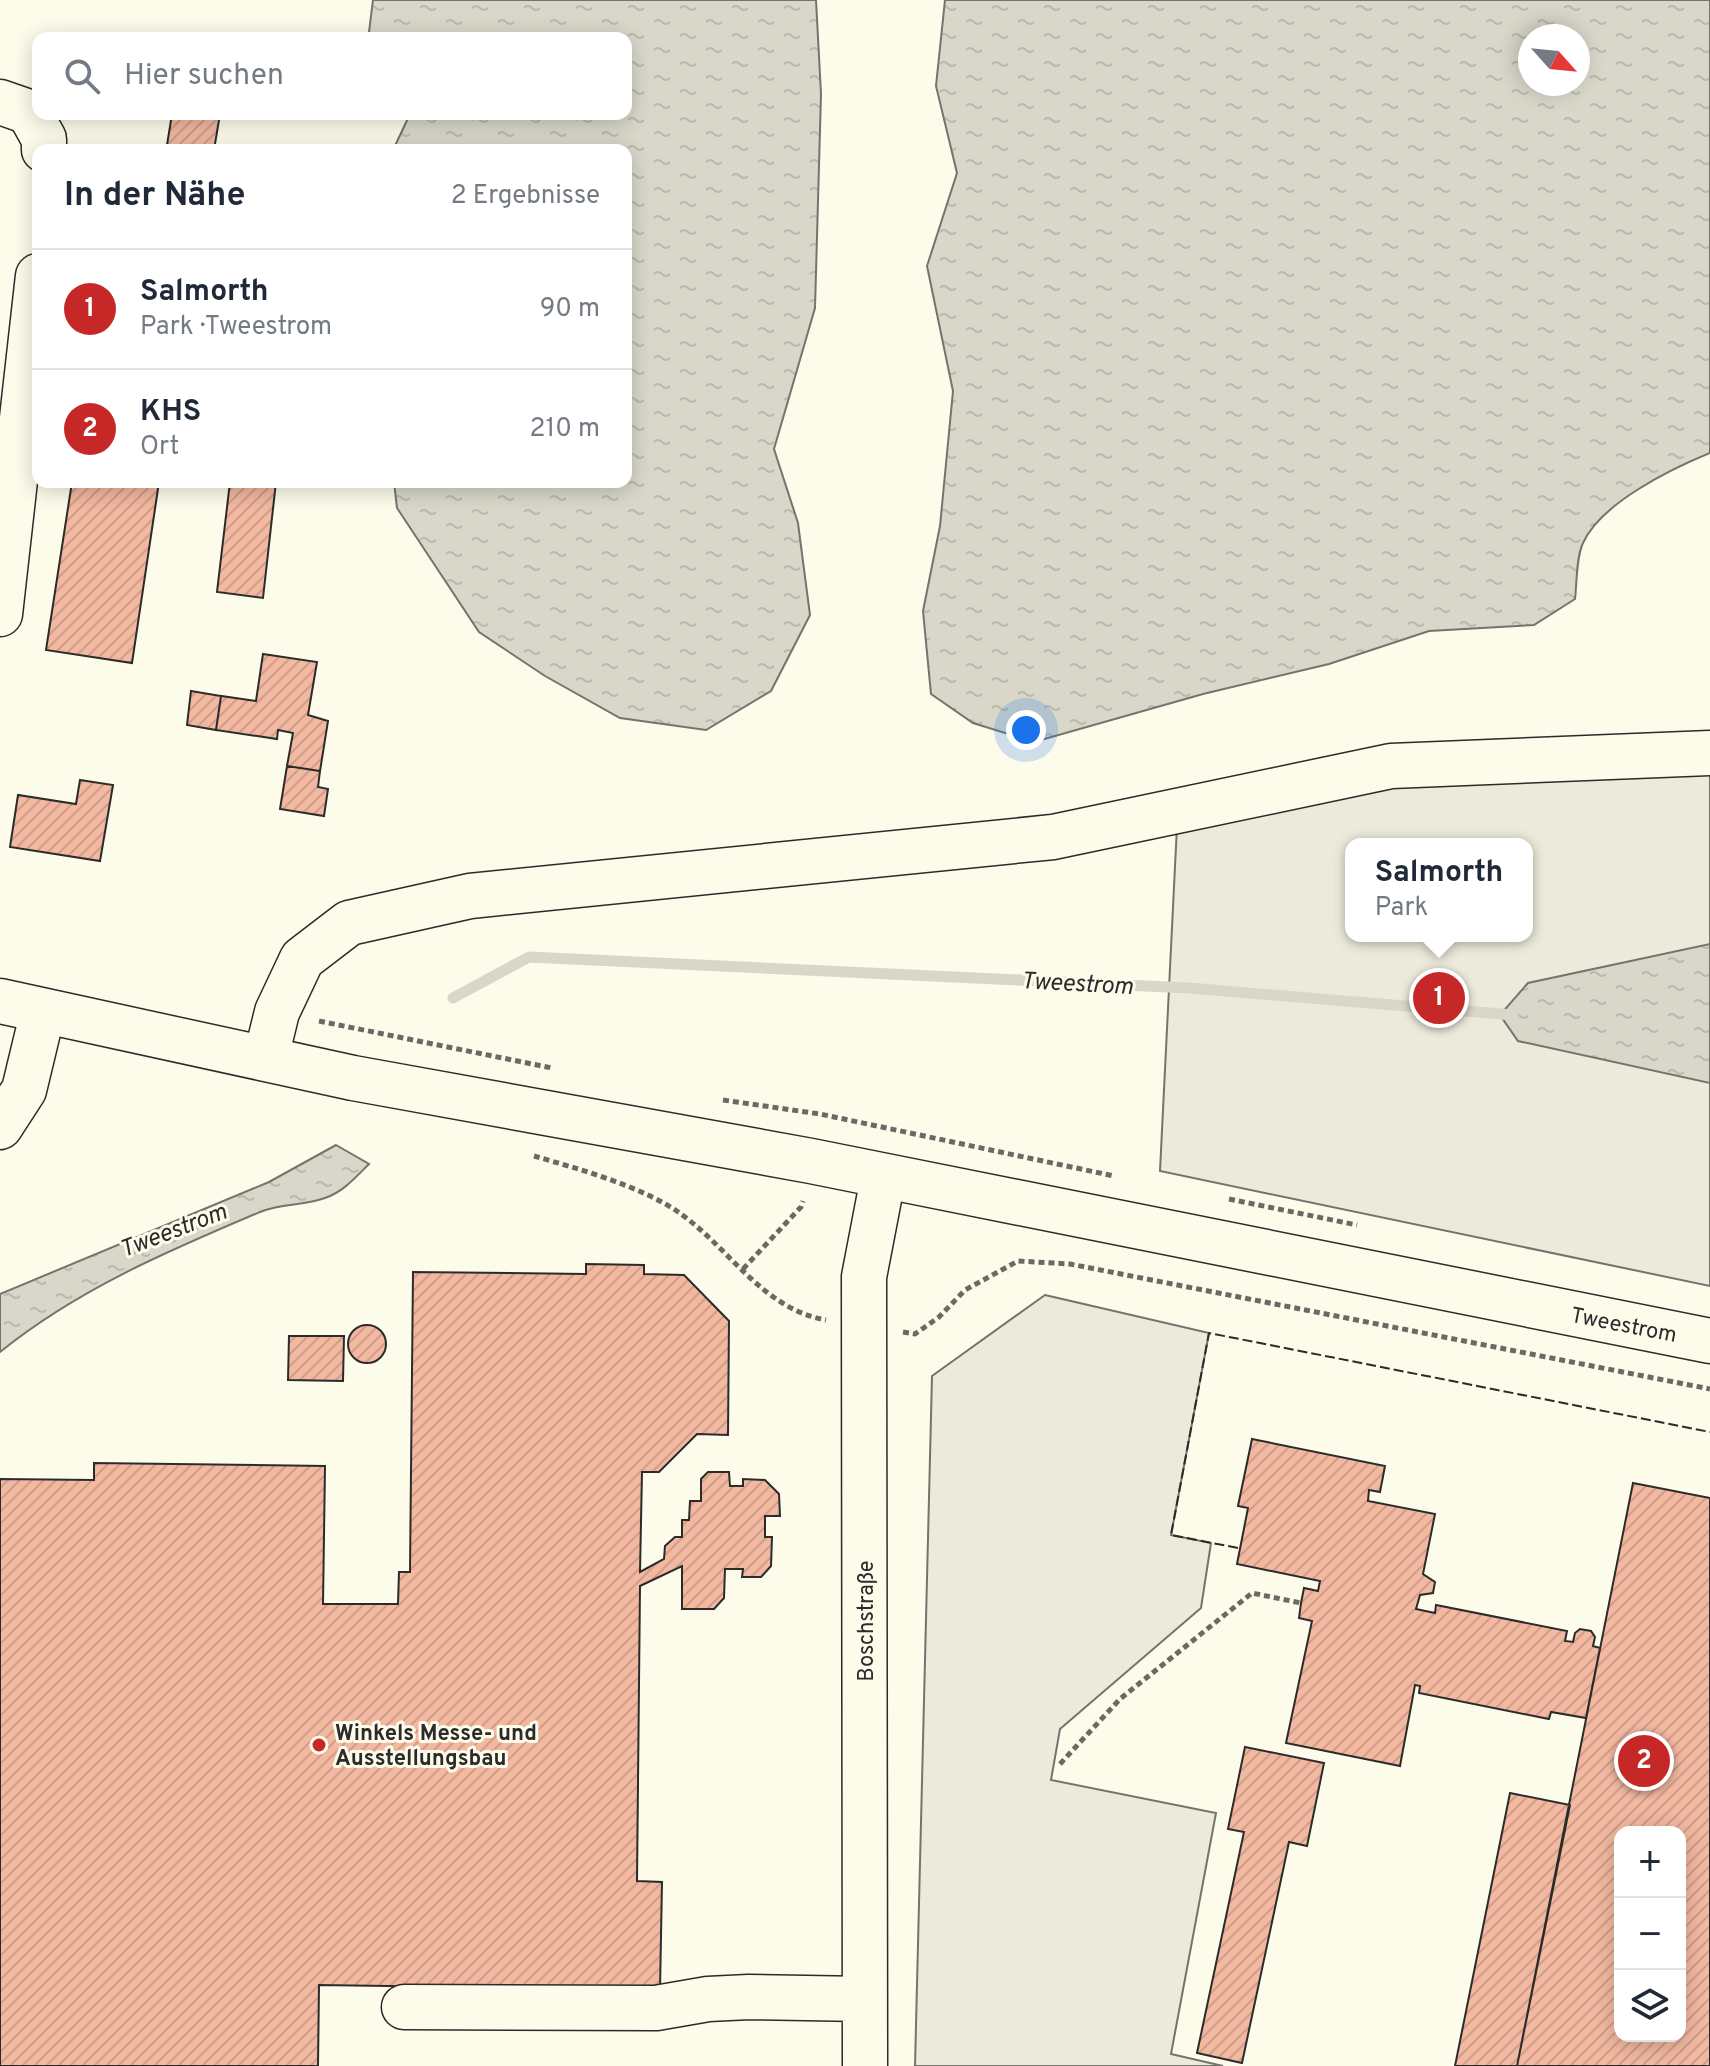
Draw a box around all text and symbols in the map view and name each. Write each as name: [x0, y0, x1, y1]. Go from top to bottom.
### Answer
north arrow: [1518, 24, 1590, 96]
search box: [32, 32, 632, 120]
icon: search: [60, 54, 104, 98]
text: Hier suchen: [124, 58, 284, 95]
text: In der Nähe: [64, 175, 246, 218]
text: 2 Ergebnisse: [451, 180, 600, 213]
text: Salmorth: [140, 274, 269, 311]
text: 1: [85, 293, 95, 326]
text: 90 m: [540, 293, 600, 326]
text: Park · Tweestrom: [140, 311, 332, 344]
text: KHS: [140, 394, 201, 431]
text: 2: [82, 413, 98, 446]
text: 210 m: [530, 413, 600, 446]
text: Ort: [140, 431, 179, 464]
your location: [1006, 710, 1046, 750]
popup: [1345, 838, 1533, 942]
text: Salmorth: [1375, 855, 1503, 892]
text: Park: [1375, 892, 1428, 925]
water label: Tweestrom: [1020, 967, 1134, 1003]
pin: 1: [1413, 968, 1465, 1028]
water label: Tweestrom: [116, 1198, 232, 1266]
street label: Tweestrom: [1568, 1303, 1679, 1350]
street label: Boschstraße: [854, 1560, 881, 1682]
place label: Winkels Messe- und Ausstellungsbau: [335, 1721, 537, 1773]
pin: 2: [1618, 1731, 1670, 1791]
marker: Winkels Messe- und Ausstellungsbau: [310, 1736, 328, 1754]
map controls: [1614, 1826, 1686, 2042]
button: +: [1614, 1826, 1686, 1898]
button: −: [1614, 1898, 1686, 1970]
button: layers: [1614, 1970, 1686, 2042]

